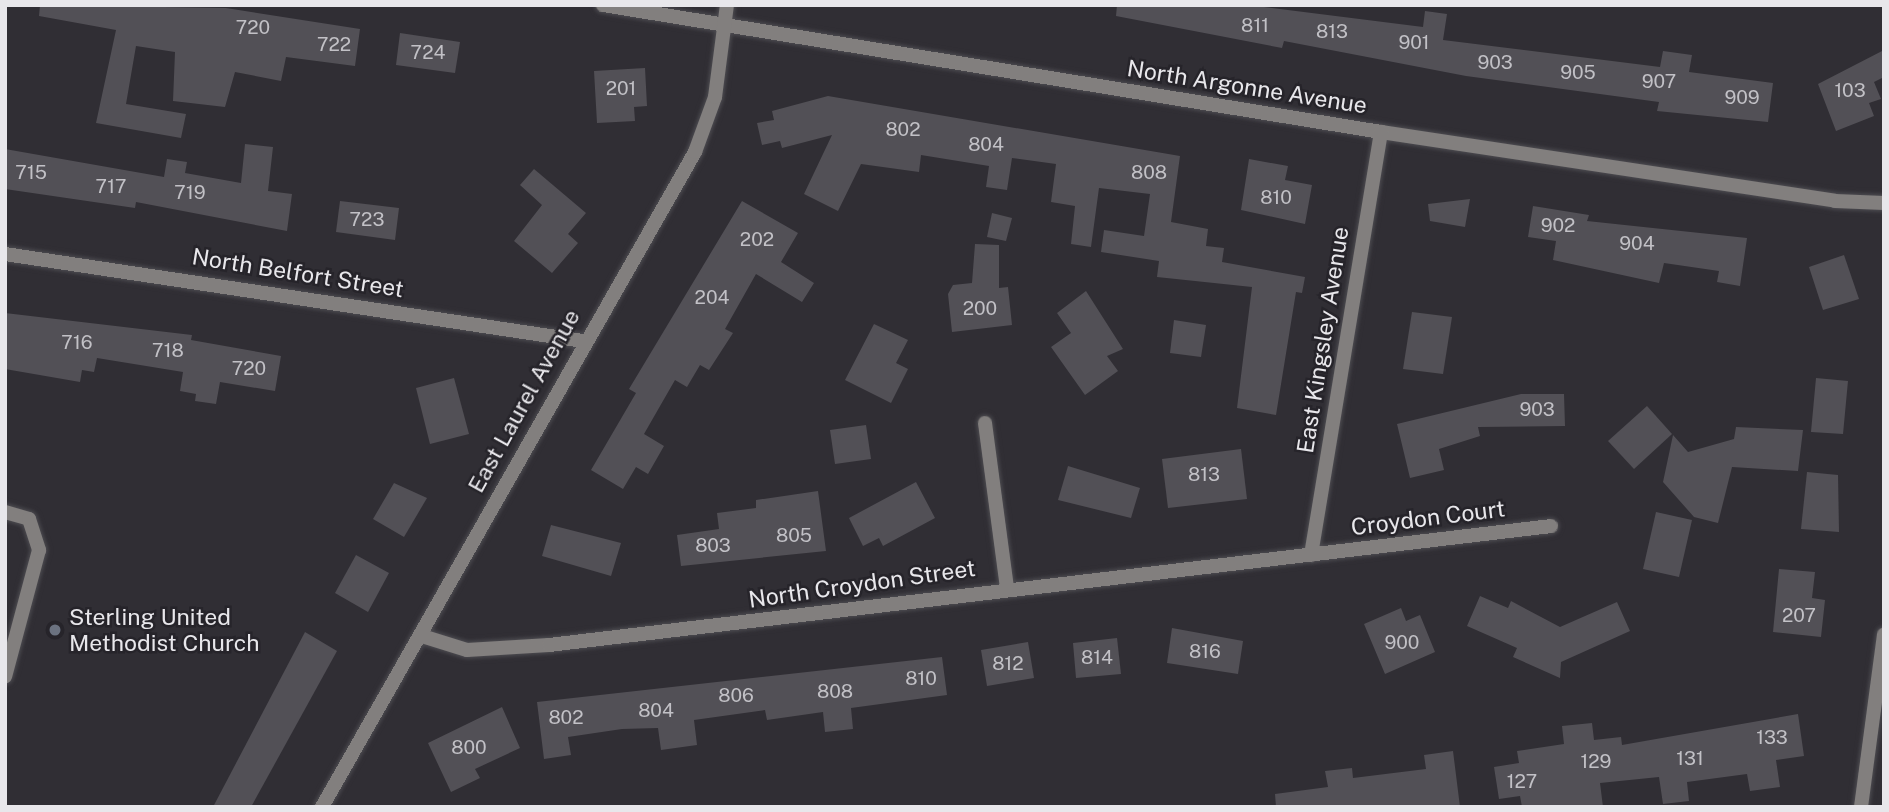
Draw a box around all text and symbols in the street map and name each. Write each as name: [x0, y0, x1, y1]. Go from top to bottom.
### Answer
house number: 811: [1241, 15, 1269, 37]
house number: 720: [236, 17, 270, 39]
house number: 813: [1316, 21, 1348, 43]
house number: 901: [1398, 32, 1430, 54]
house number: 722: [317, 34, 351, 56]
house number: 724: [411, 42, 445, 64]
house number: 903: [1477, 52, 1513, 74]
street label: North Argonne Avenue: [1125, 54, 1369, 120]
house number: 905: [1560, 62, 1596, 84]
house number: 907: [1642, 71, 1676, 93]
house number: 201: [606, 78, 636, 100]
house number: 103: [1834, 80, 1866, 102]
house number: 909: [1724, 87, 1760, 109]
house number: 802: [885, 119, 921, 141]
house number: 804: [968, 134, 1004, 156]
house number: 715: [15, 162, 47, 184]
house number: 808: [1131, 162, 1167, 184]
house number: 717: [96, 176, 126, 198]
house number: 719: [174, 182, 206, 204]
house number: 810: [1260, 187, 1292, 209]
house number: 723: [350, 209, 384, 231]
house number: 902: [1541, 215, 1575, 237]
street label: East Kingsley Avenue: [1291, 225, 1355, 455]
house number: 202: [740, 229, 774, 251]
house number: 904: [1619, 233, 1655, 255]
street label: North Belfort Street: [190, 243, 406, 303]
house number: 204: [695, 287, 729, 309]
house number: 200: [963, 298, 997, 320]
street label: East Laurel Avenue: [462, 305, 586, 497]
house number: 716: [61, 332, 93, 354]
house number: 718: [152, 340, 184, 362]
house number: 720: [232, 358, 266, 380]
house number: 903: [1519, 399, 1555, 421]
house number: 813: [1188, 464, 1220, 486]
street label: Croydon Court: [1349, 495, 1507, 541]
house number: 805: [776, 525, 812, 547]
house number: 803: [695, 535, 731, 557]
street label: North Croydon Street: [747, 554, 977, 614]
place label: Sterling United Methodist Church: [69, 603, 259, 657]
house number: 207: [1782, 605, 1816, 627]
marker: Sterling United Methodist Church: [47, 622, 63, 638]
house number: 900: [1385, 632, 1419, 654]
house number: 816: [1189, 641, 1221, 663]
house number: 814: [1081, 647, 1113, 669]
house number: 812: [992, 653, 1024, 675]
house number: 810: [905, 668, 937, 690]
house number: 808: [817, 681, 853, 703]
house number: 806: [718, 685, 754, 707]
house number: 804: [638, 700, 674, 722]
house number: 802: [548, 707, 584, 729]
house number: 133: [1756, 727, 1788, 749]
house number: 800: [451, 737, 487, 759]
house number: 131: [1676, 748, 1704, 770]
house number: 129: [1581, 751, 1611, 773]
house number: 127: [1507, 771, 1537, 793]

